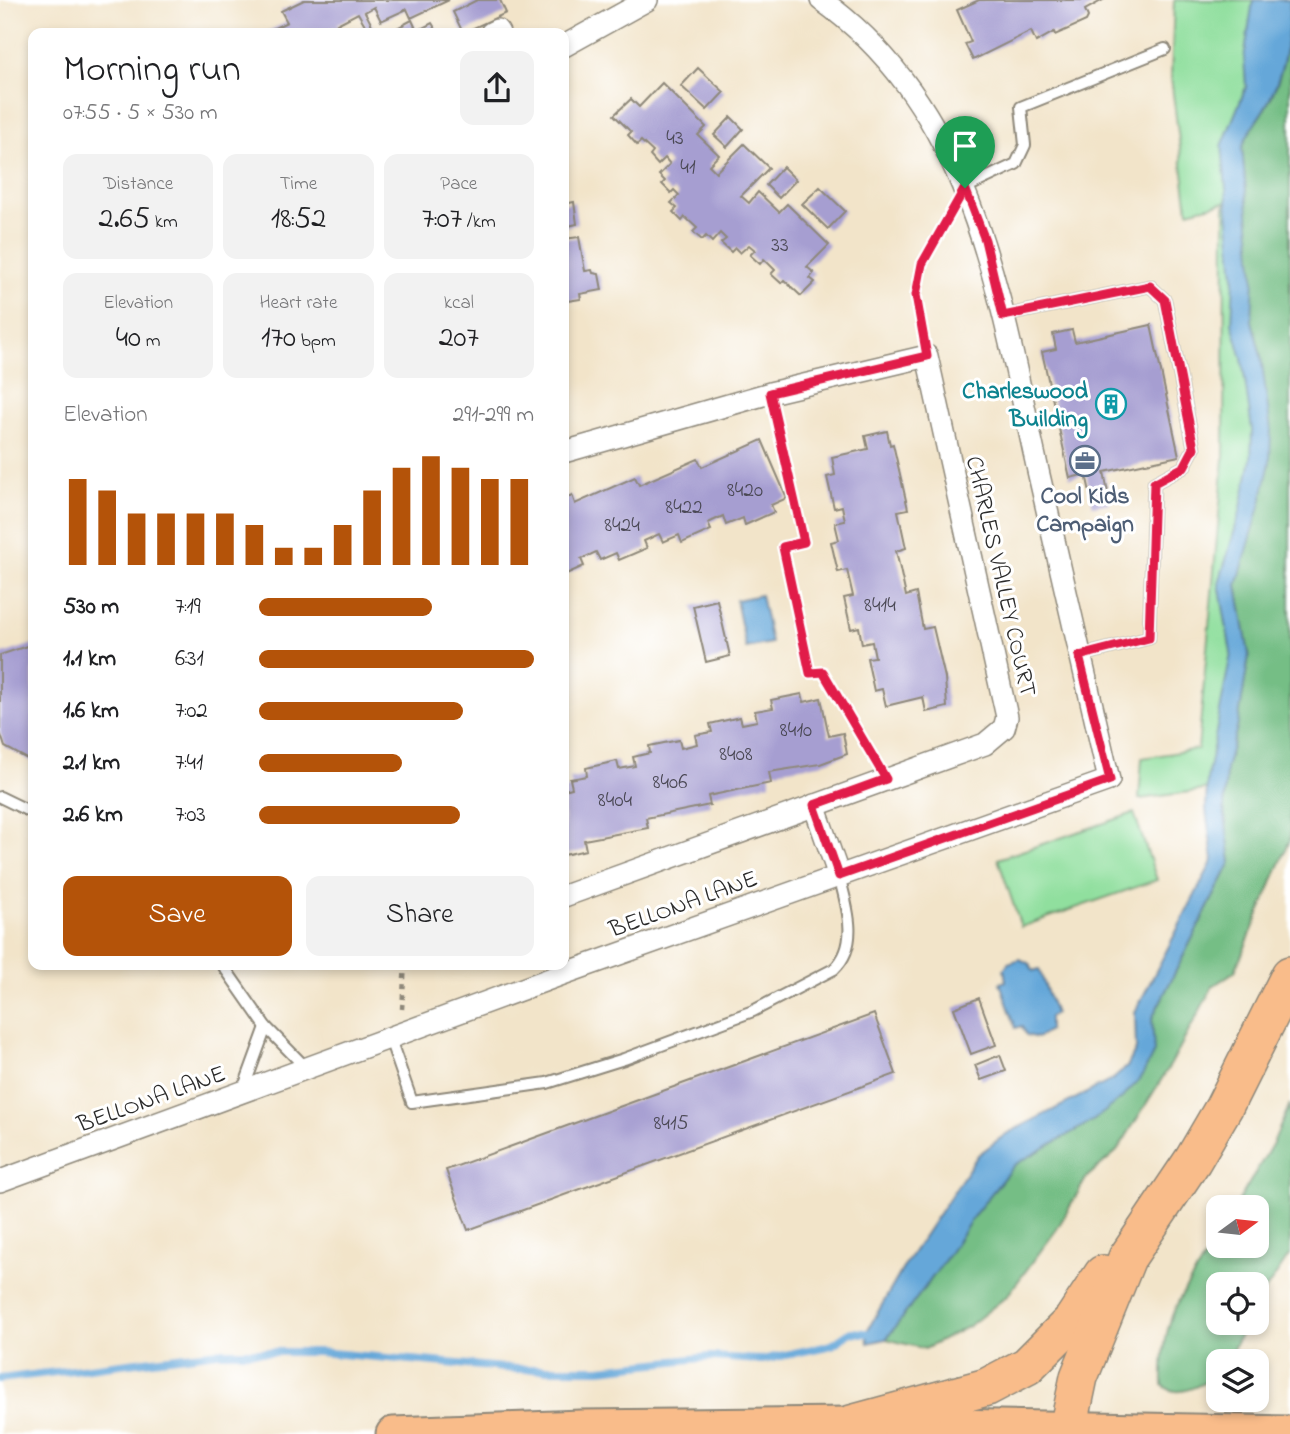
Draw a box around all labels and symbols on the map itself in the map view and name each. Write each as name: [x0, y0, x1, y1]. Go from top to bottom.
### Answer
pin: [935, 116, 995, 188]
house number: 43: [666, 124, 684, 154]
house number: 41: [680, 153, 696, 183]
house number: 33: [771, 231, 789, 261]
place label: Charleswood Building: [962, 375, 1089, 439]
building icon: Charleswood Building: [1094, 387, 1128, 421]
office icon: Cool Kids Campaign: [1068, 444, 1102, 478]
street label: CHARLES VALLEY COURT: [955, 453, 1044, 700]
house number: 8420: [727, 476, 763, 506]
place label: Cool Kids Campaign: [1036, 480, 1134, 544]
house number: 8422: [665, 493, 703, 523]
house number: 8424: [604, 511, 640, 541]
house number: 8414: [864, 591, 896, 621]
house number: 8410: [780, 716, 812, 746]
house number: 8408: [719, 740, 753, 770]
house number: 8406: [653, 768, 687, 798]
house number: 8404: [598, 786, 632, 816]
street label: BELLONA LANE: [604, 862, 763, 949]
street label: BELLONA LANE: [72, 1057, 231, 1144]
house number: 8415: [653, 1109, 689, 1139]
north arrow: [1206, 1195, 1269, 1258]

